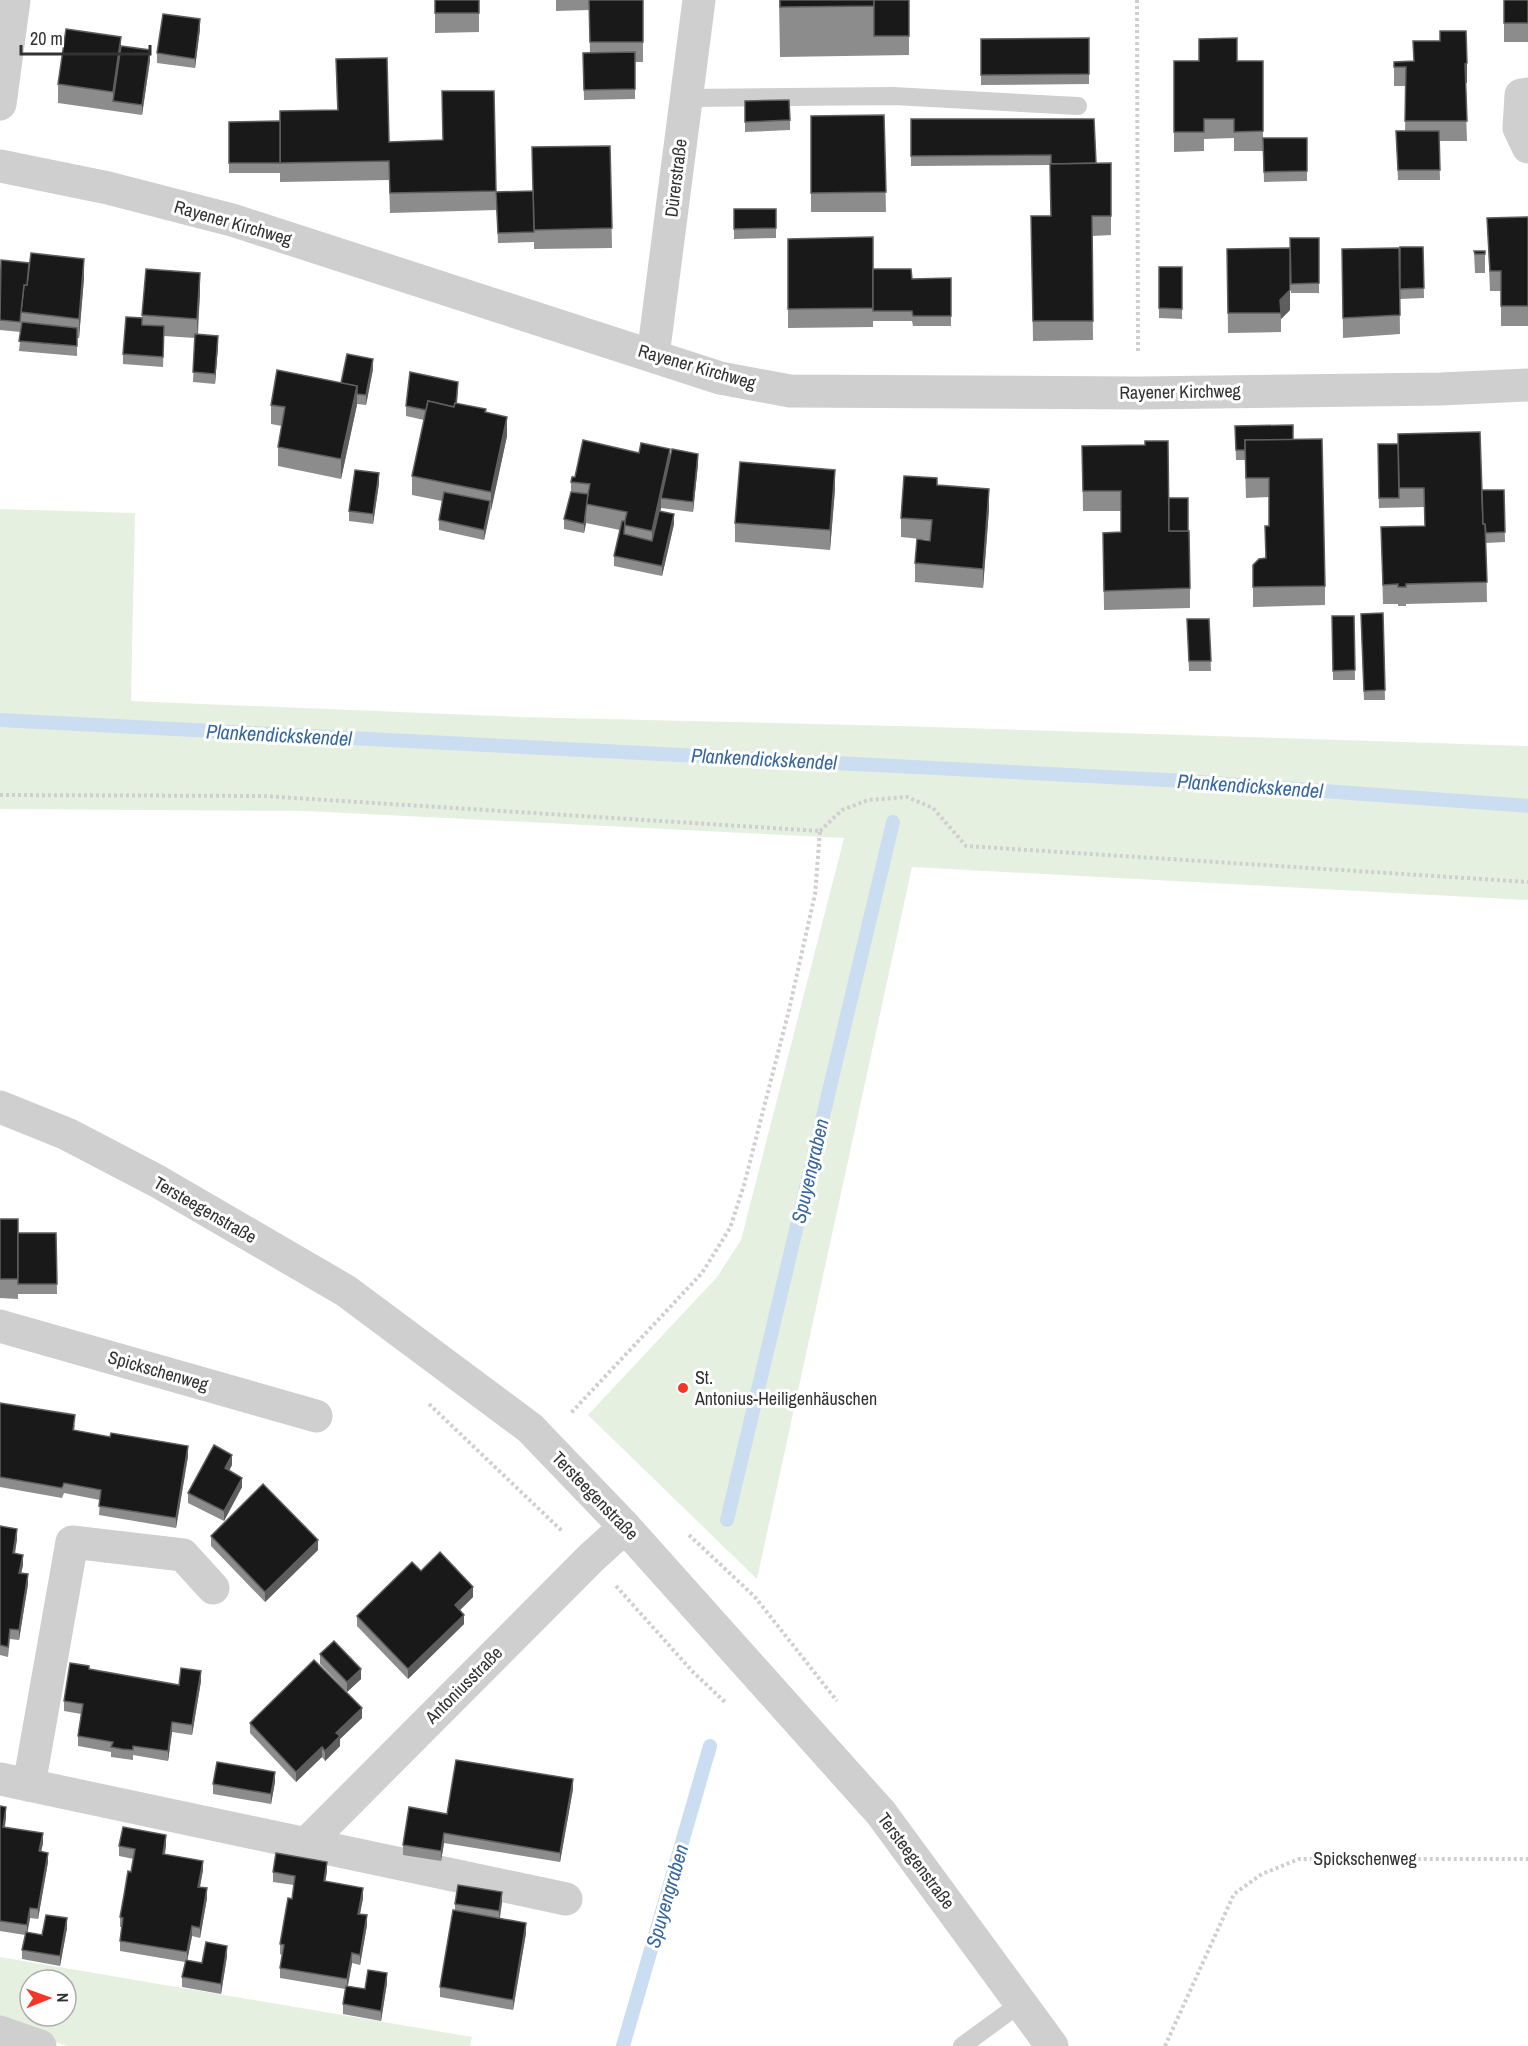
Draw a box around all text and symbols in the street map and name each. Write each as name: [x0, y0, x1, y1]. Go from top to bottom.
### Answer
scale bar: [21, 18, 150, 56]
text: 20 m: [30, 26, 63, 51]
street label: Dürerstraße: [658, 137, 693, 219]
street label: Rayener Kirchweg: [171, 194, 296, 251]
street label: Rayener Kirchweg: [635, 338, 760, 395]
street label: Rayener Kirchweg: [1119, 378, 1242, 405]
water label: Plankendickskendel: [205, 717, 353, 752]
water label: Plankendickskendel: [690, 741, 838, 776]
water label: Plankendickskendel: [1176, 767, 1324, 804]
water label: Spuyengraben: [784, 1116, 835, 1226]
street label: Tersteegenstraße: [149, 1170, 261, 1249]
street label: Spickschenweg: [105, 1344, 212, 1397]
place label: St. Antonius-Heiligenhäuschen: [694, 1365, 877, 1411]
marker: St. Antonius-Heiligenhäuschen: [676, 1381, 690, 1395]
street label: Tersteegenstraße: [546, 1446, 644, 1546]
street label: Antoniusstraße: [419, 1640, 508, 1730]
street label: Tersteegenstraße: [872, 1807, 961, 1914]
water label: Spuyengraben: [639, 1841, 694, 1951]
street label: Spickschenweg: [1313, 1846, 1417, 1871]
north arrow: [18, 1968, 78, 2028]
text: N: [52, 1993, 74, 2003]

